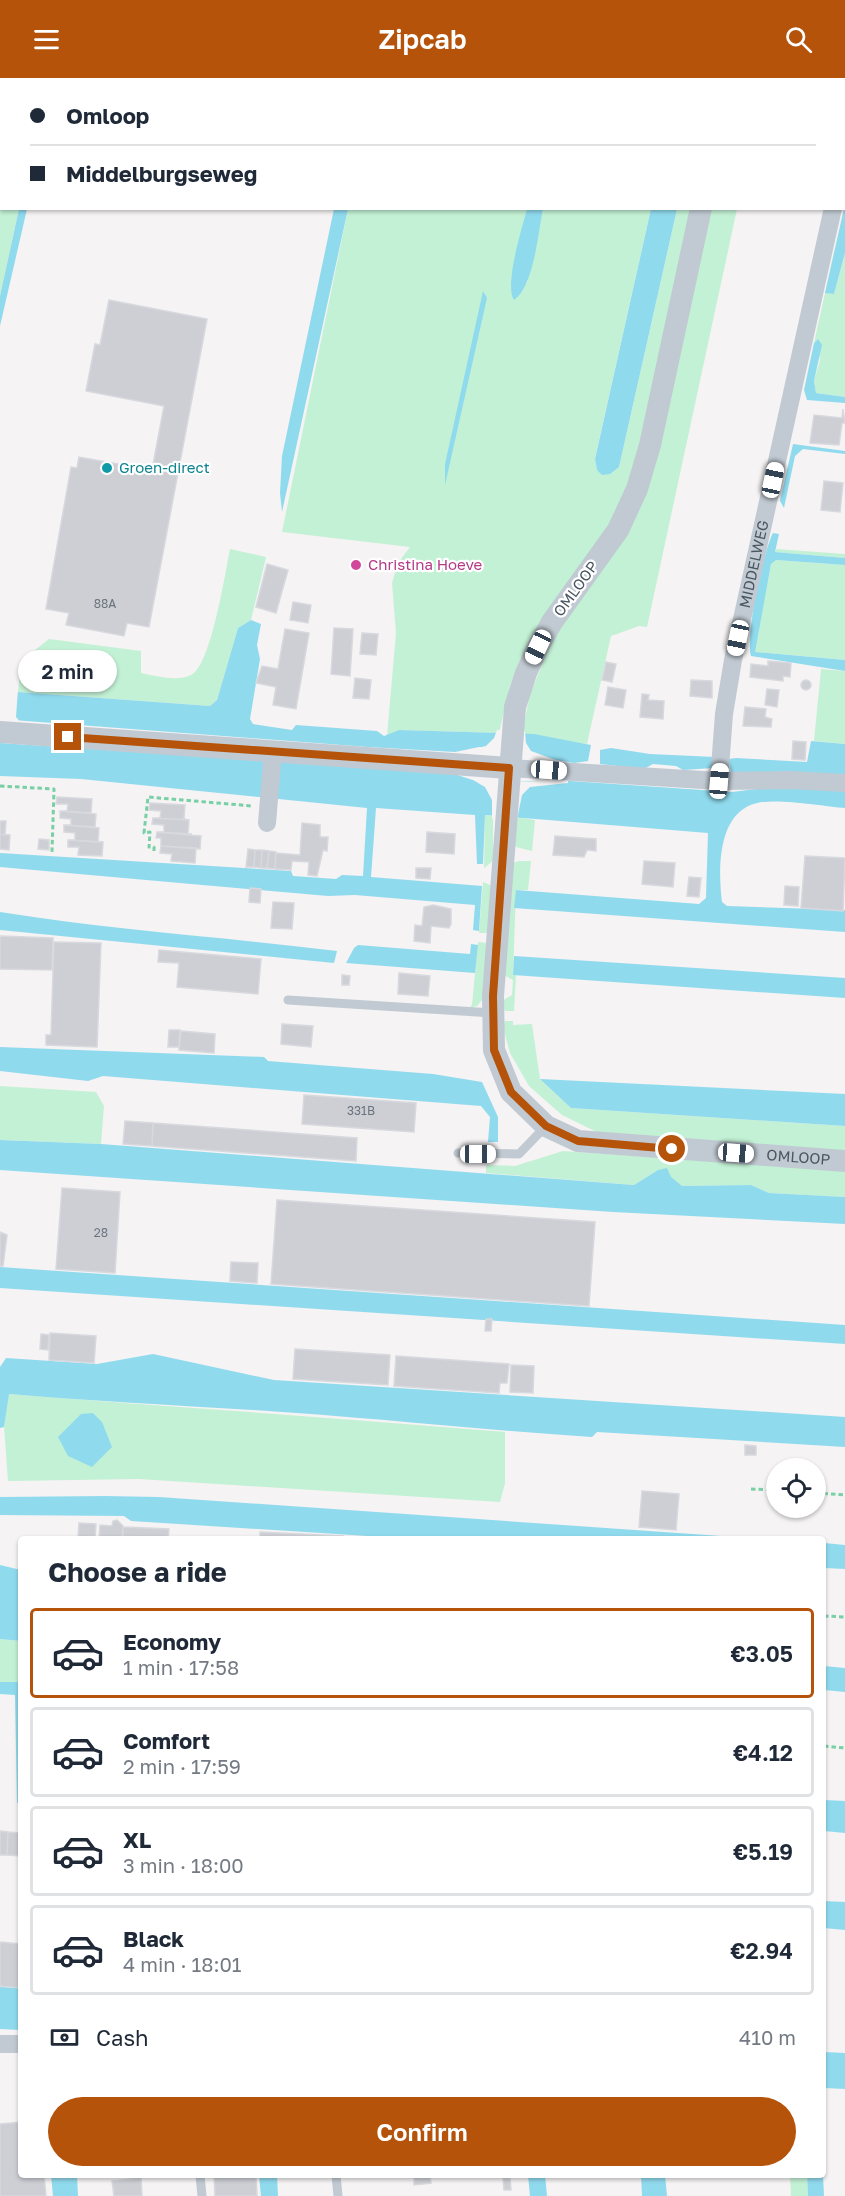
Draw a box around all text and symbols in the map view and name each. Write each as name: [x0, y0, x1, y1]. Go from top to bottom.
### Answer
icon: menu: [30, 23, 63, 56]
text: Zipcab: [379, 23, 467, 55]
icon: search: [782, 23, 815, 56]
text: Omloop: [66, 102, 149, 129]
text: Middelburgseweg: [66, 160, 257, 187]
place label: Groen-direct: [119, 458, 210, 476]
marker: Groen-direct: [100, 461, 114, 475]
car: [760, 461, 786, 499]
street label: MIDDELWEG: [735, 518, 772, 610]
place label: Christina Hoeve: [368, 555, 483, 573]
street label: OMLOOP: [549, 557, 601, 620]
marker: Christina Hoeve: [349, 558, 363, 572]
house number: 88A: [94, 596, 116, 611]
car: [725, 619, 751, 657]
car: [522, 627, 554, 667]
callout: 2 min: [19, 650, 118, 692]
text: 2 min: [42, 659, 94, 683]
route end: [54, 723, 81, 750]
car: [530, 760, 568, 780]
car: [708, 762, 730, 800]
house number: 331B: [347, 1103, 375, 1118]
route start: [658, 1135, 685, 1162]
car: [717, 1143, 755, 1163]
car: [460, 1145, 496, 1163]
street label: OMLOOP: [766, 1145, 831, 1168]
house number: 28: [94, 1225, 108, 1240]
map controls: [766, 1458, 826, 1518]
button: locate: [766, 1458, 826, 1518]
text: Choose a ride: [48, 1556, 227, 1588]
icon: car: [51, 1626, 105, 1680]
text: Economy: [123, 1628, 221, 1655]
text: €3.05: [730, 1640, 793, 1667]
text: 1 min · 17:58: [123, 1655, 239, 1679]
icon: car: [51, 1725, 105, 1779]
text: Comfort: [123, 1727, 210, 1754]
text: €4.12: [733, 1739, 793, 1766]
text: 2 min · 17:59: [123, 1754, 241, 1778]
icon: car: [51, 1824, 105, 1878]
text: XL: [123, 1826, 151, 1853]
text: €5.19: [733, 1838, 793, 1865]
text: 3 min · 18:00: [123, 1853, 244, 1877]
icon: car: [51, 1923, 105, 1977]
text: Black: [123, 1925, 184, 1952]
text: €2.94: [730, 1937, 793, 1964]
text: 4 min · 18:01: [123, 1952, 242, 1976]
icon: cash: [48, 2021, 81, 2054]
text: Cash: [96, 2024, 149, 2051]
text: 410 m: [739, 2025, 796, 2049]
button: Confirm: [48, 2097, 796, 2166]

